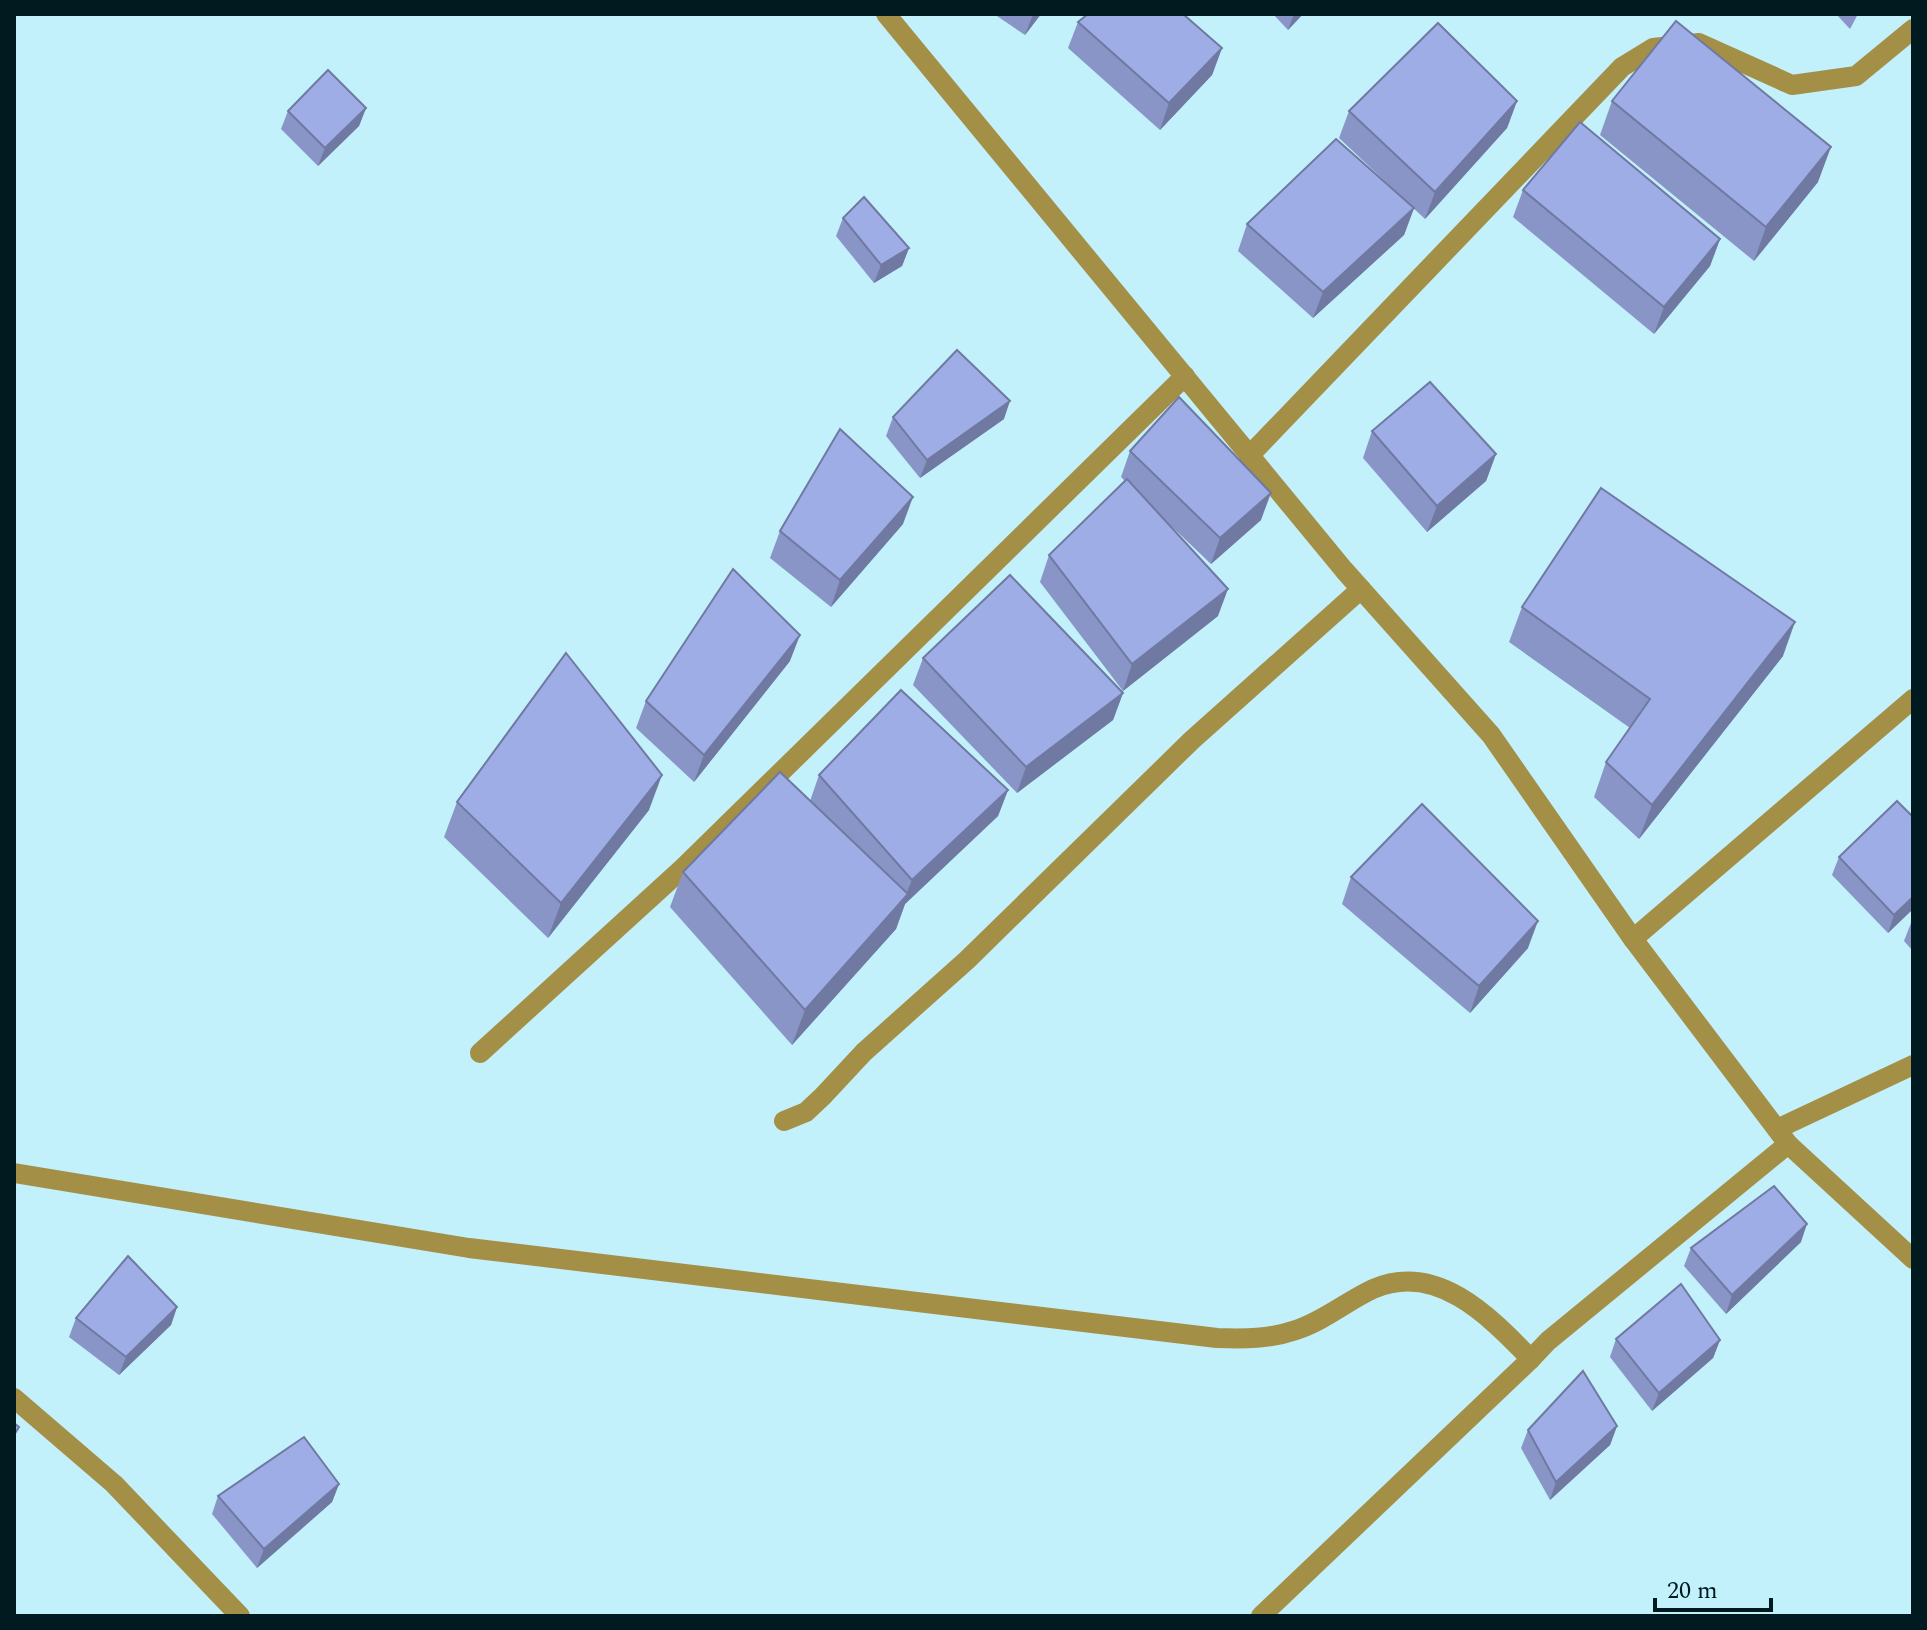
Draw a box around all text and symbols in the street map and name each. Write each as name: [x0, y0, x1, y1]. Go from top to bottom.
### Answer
scale bar: [1655, 1562, 1771, 1612]
text: 20 m: [1667, 1573, 1718, 1609]

